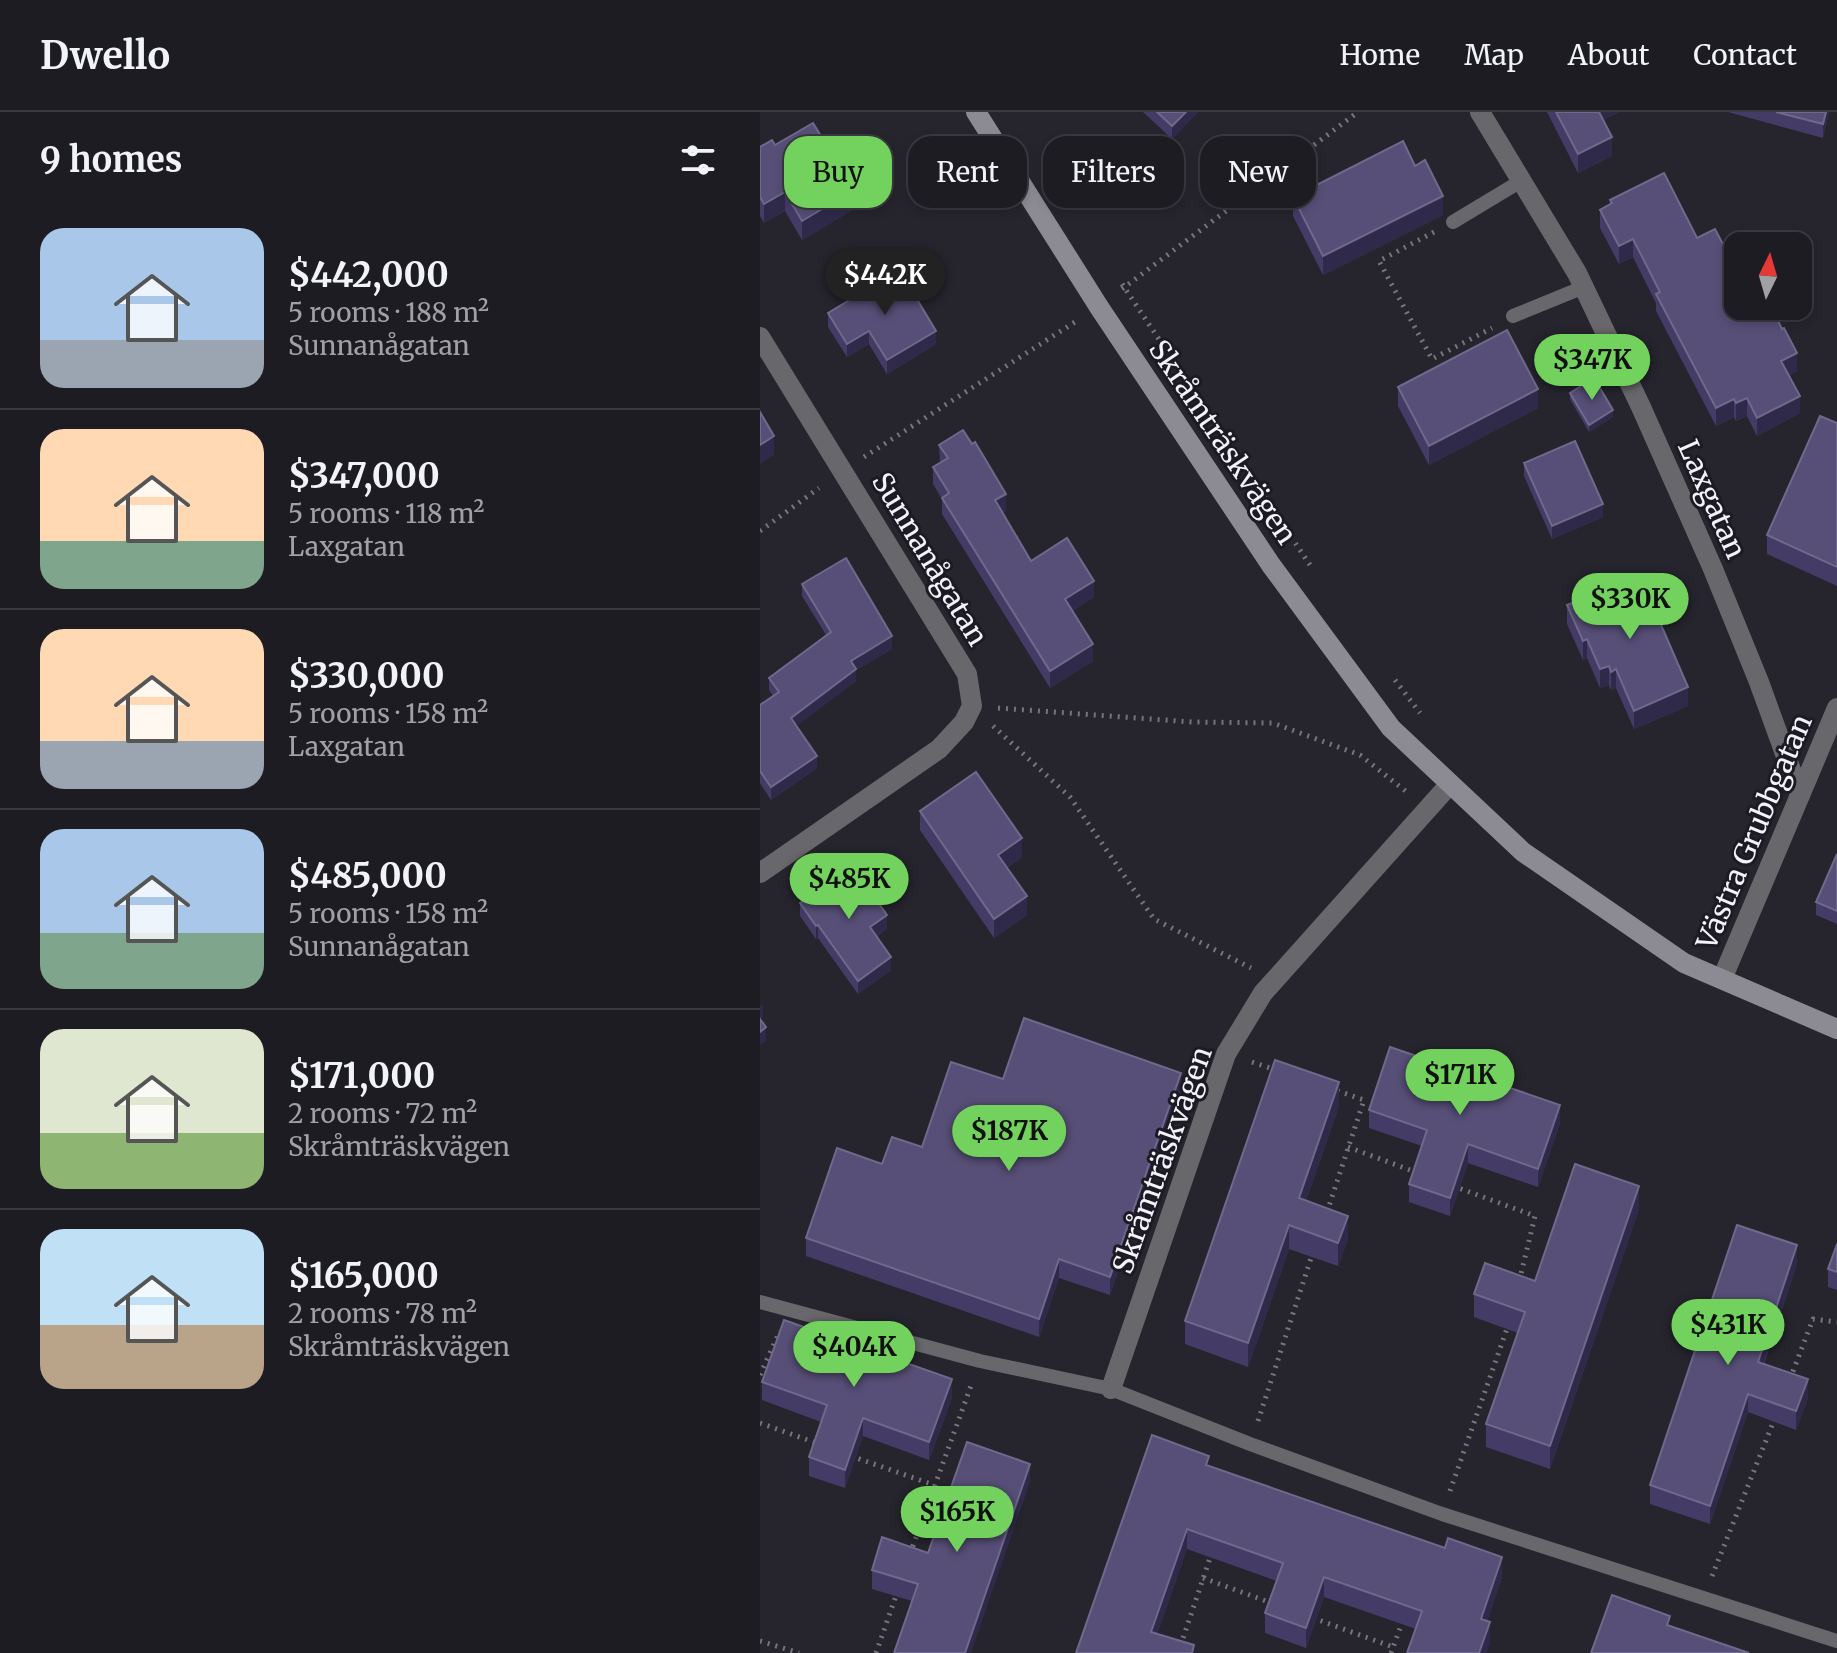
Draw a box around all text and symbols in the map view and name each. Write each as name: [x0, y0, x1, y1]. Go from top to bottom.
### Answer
text: Dwello: [40, 32, 170, 79]
text: Home: [1339, 37, 1420, 73]
text: Map: [1464, 37, 1524, 73]
text: About: [1568, 37, 1649, 73]
text: Contact: [1693, 37, 1797, 73]
chip: Buy: [784, 136, 892, 208]
chip: Rent: [908, 136, 1027, 208]
chip: Filters: [1043, 136, 1184, 208]
chip: New: [1200, 136, 1316, 208]
icon: filters: [676, 138, 720, 182]
text: 9 homes: [40, 139, 182, 181]
north arrow: [1724, 232, 1812, 320]
map controls: [1724, 232, 1812, 320]
pin: $442K: [829, 249, 941, 317]
text: $442,000: [288, 254, 449, 296]
text: $442K: [843, 258, 927, 291]
icon: home: [104, 260, 200, 356]
text: 5 rooms · 188 m²: [288, 296, 489, 329]
text: Sunnanågatan: [288, 329, 470, 362]
street label: Skråmträskvägen: [1141, 333, 1305, 551]
pin: $347K: [1536, 334, 1648, 402]
text: $347K: [1552, 343, 1632, 376]
street label: Laxgatan: [1670, 434, 1754, 564]
text: $347,000: [288, 455, 440, 497]
icon: home: [104, 461, 200, 557]
street label: Sunnanågatan: [864, 466, 996, 652]
text: 5 rooms · 118 m²: [288, 497, 484, 530]
text: Laxgatan: [288, 530, 405, 563]
pin: $330K: [1574, 573, 1686, 641]
text: $330K: [1590, 582, 1670, 615]
text: $330,000: [288, 655, 445, 697]
icon: home: [104, 661, 200, 757]
text: 5 rooms · 158 m²: [288, 697, 488, 730]
street label: Västra Grubbgatan: [1688, 709, 1820, 956]
text: Laxgatan: [288, 730, 405, 763]
pin: $485K: [793, 853, 905, 921]
text: $485,000: [288, 855, 447, 897]
icon: home: [104, 861, 200, 957]
text: $485K: [808, 862, 890, 895]
text: 5 rooms · 158 m²: [288, 897, 488, 930]
text: Sunnanågatan: [288, 930, 470, 963]
street label: Skråmträskvägen: [1104, 1041, 1220, 1279]
pin: $171K: [1404, 1049, 1516, 1117]
text: $171,000: [288, 1055, 435, 1097]
text: $171K: [1423, 1058, 1497, 1091]
icon: home: [104, 1061, 200, 1157]
text: 2 rooms · 72 m²: [288, 1097, 477, 1130]
pin: $187K: [953, 1105, 1065, 1173]
text: $187K: [970, 1114, 1048, 1147]
text: Skråmträskvägen: [288, 1130, 510, 1163]
text: $165,000: [288, 1255, 439, 1297]
icon: home: [104, 1261, 200, 1357]
text: 2 rooms · 78 m²: [288, 1297, 477, 1330]
pin: $431K: [1672, 1299, 1784, 1367]
text: $431K: [1689, 1308, 1767, 1341]
pin: $404K: [798, 1321, 910, 1389]
text: Skråmträskvägen: [288, 1330, 510, 1363]
text: $404K: [811, 1330, 897, 1363]
pin: $165K: [901, 1486, 1013, 1554]
text: $165K: [919, 1495, 995, 1528]

